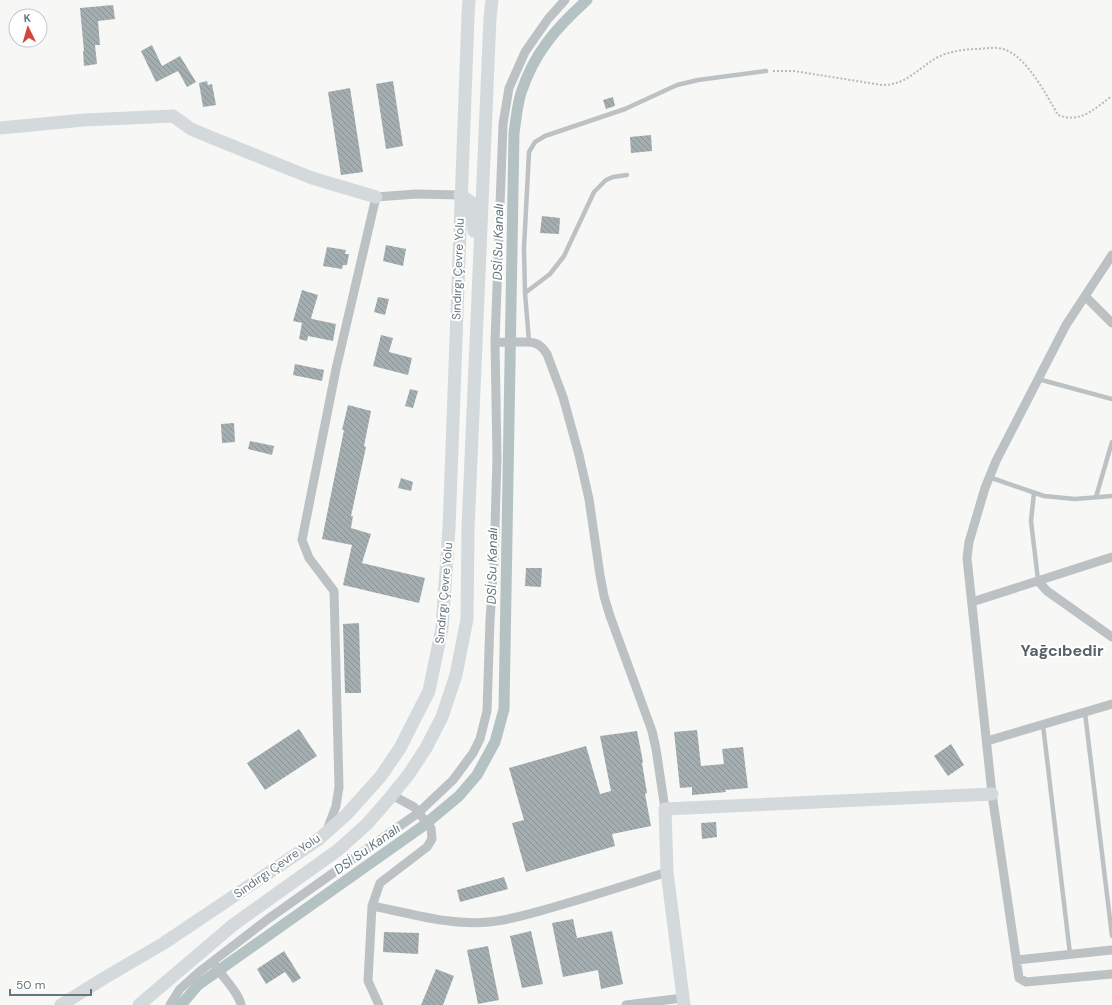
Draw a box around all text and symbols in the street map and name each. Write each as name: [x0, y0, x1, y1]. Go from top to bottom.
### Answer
north arrow: [8, 8, 48, 48]
text: K: [23, 11, 31, 25]
water label: DSİ Su Kanalı: [489, 203, 507, 281]
street label: Sındırgı Çevre Yolu: [448, 218, 468, 320]
water label: DSİ Su Kanalı: [483, 527, 501, 605]
street label: Sındırgı Çevre Yolu: [432, 541, 456, 644]
district label: Yağcıbedir: [1021, 640, 1104, 661]
water label: DSİ Su Kanalı: [331, 820, 403, 878]
street label: Sındırgı Çevre Yolu: [231, 830, 323, 902]
scale bar: [10, 971, 91, 997]
text: 50 m: [16, 977, 45, 993]

